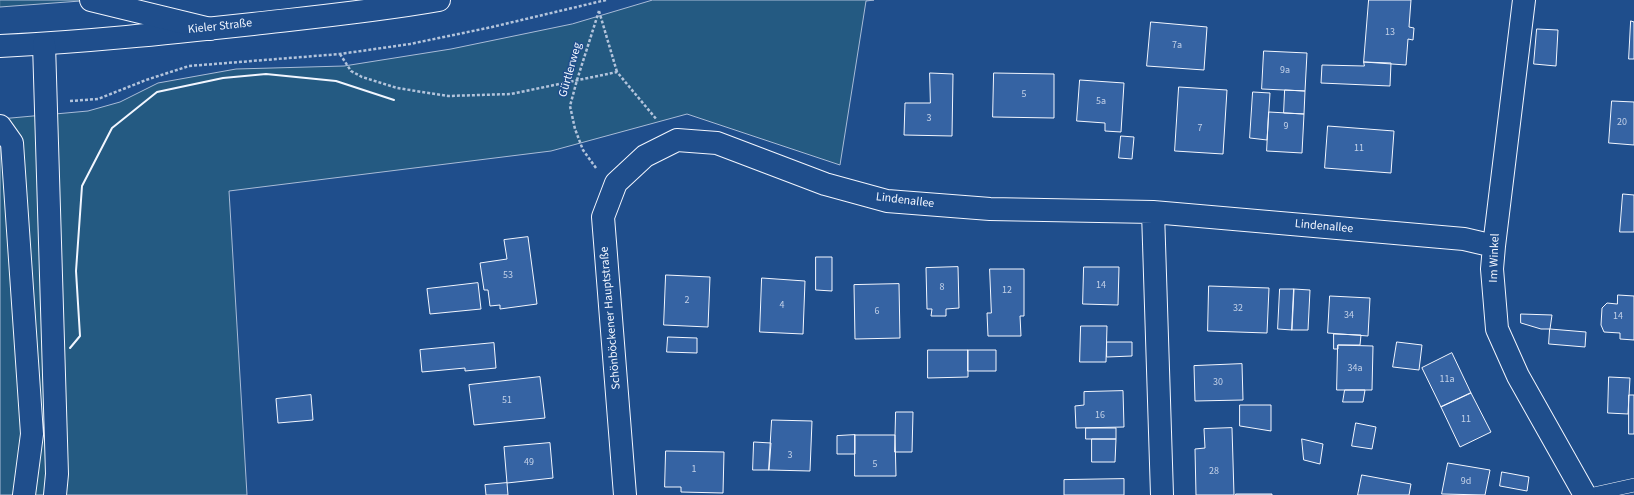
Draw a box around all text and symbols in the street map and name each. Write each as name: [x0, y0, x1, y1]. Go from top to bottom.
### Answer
street label: Kieler Straße: [187, 16, 253, 38]
house number: 13: [1385, 27, 1395, 39]
house number: 7a: [1172, 40, 1182, 52]
street label: Gürtlerweg: [556, 41, 586, 99]
house number: 9a: [1280, 65, 1290, 77]
house number: 5: [1022, 89, 1026, 101]
house number: 5a: [1096, 96, 1106, 108]
house number: 3: [927, 113, 931, 125]
house number: 20: [1617, 117, 1627, 129]
house number: 9: [1284, 121, 1288, 133]
house number: 7: [1198, 123, 1202, 135]
house number: 11: [1354, 143, 1364, 155]
street label: Lindenallee: [875, 190, 935, 212]
street label: Lindenallee: [1294, 217, 1354, 237]
street label: Im Winkel: [1487, 233, 1503, 283]
street label: Schönböckener Hauptstraße: [598, 246, 624, 390]
house number: 53: [503, 270, 513, 282]
house number: 14: [1096, 280, 1106, 292]
house number: 8: [940, 282, 944, 294]
house number: 12: [1002, 285, 1012, 297]
house number: 2: [685, 295, 689, 307]
house number: 4: [780, 300, 784, 312]
house number: 32: [1233, 303, 1243, 315]
house number: 6: [875, 306, 879, 318]
house number: 34: [1344, 310, 1354, 322]
house number: 14: [1613, 311, 1623, 323]
house number: 34a: [1348, 363, 1362, 375]
house number: 11a: [1440, 374, 1454, 386]
house number: 30: [1213, 377, 1223, 389]
house number: 51: [502, 395, 512, 407]
house number: 16: [1095, 410, 1105, 422]
house number: 11: [1461, 414, 1471, 426]
house number: 3: [788, 450, 792, 462]
house number: 49: [524, 457, 534, 469]
house number: 5: [873, 459, 877, 471]
house number: 1: [692, 464, 696, 476]
house number: 28: [1209, 466, 1219, 478]
house number: 9d: [1461, 476, 1471, 488]

